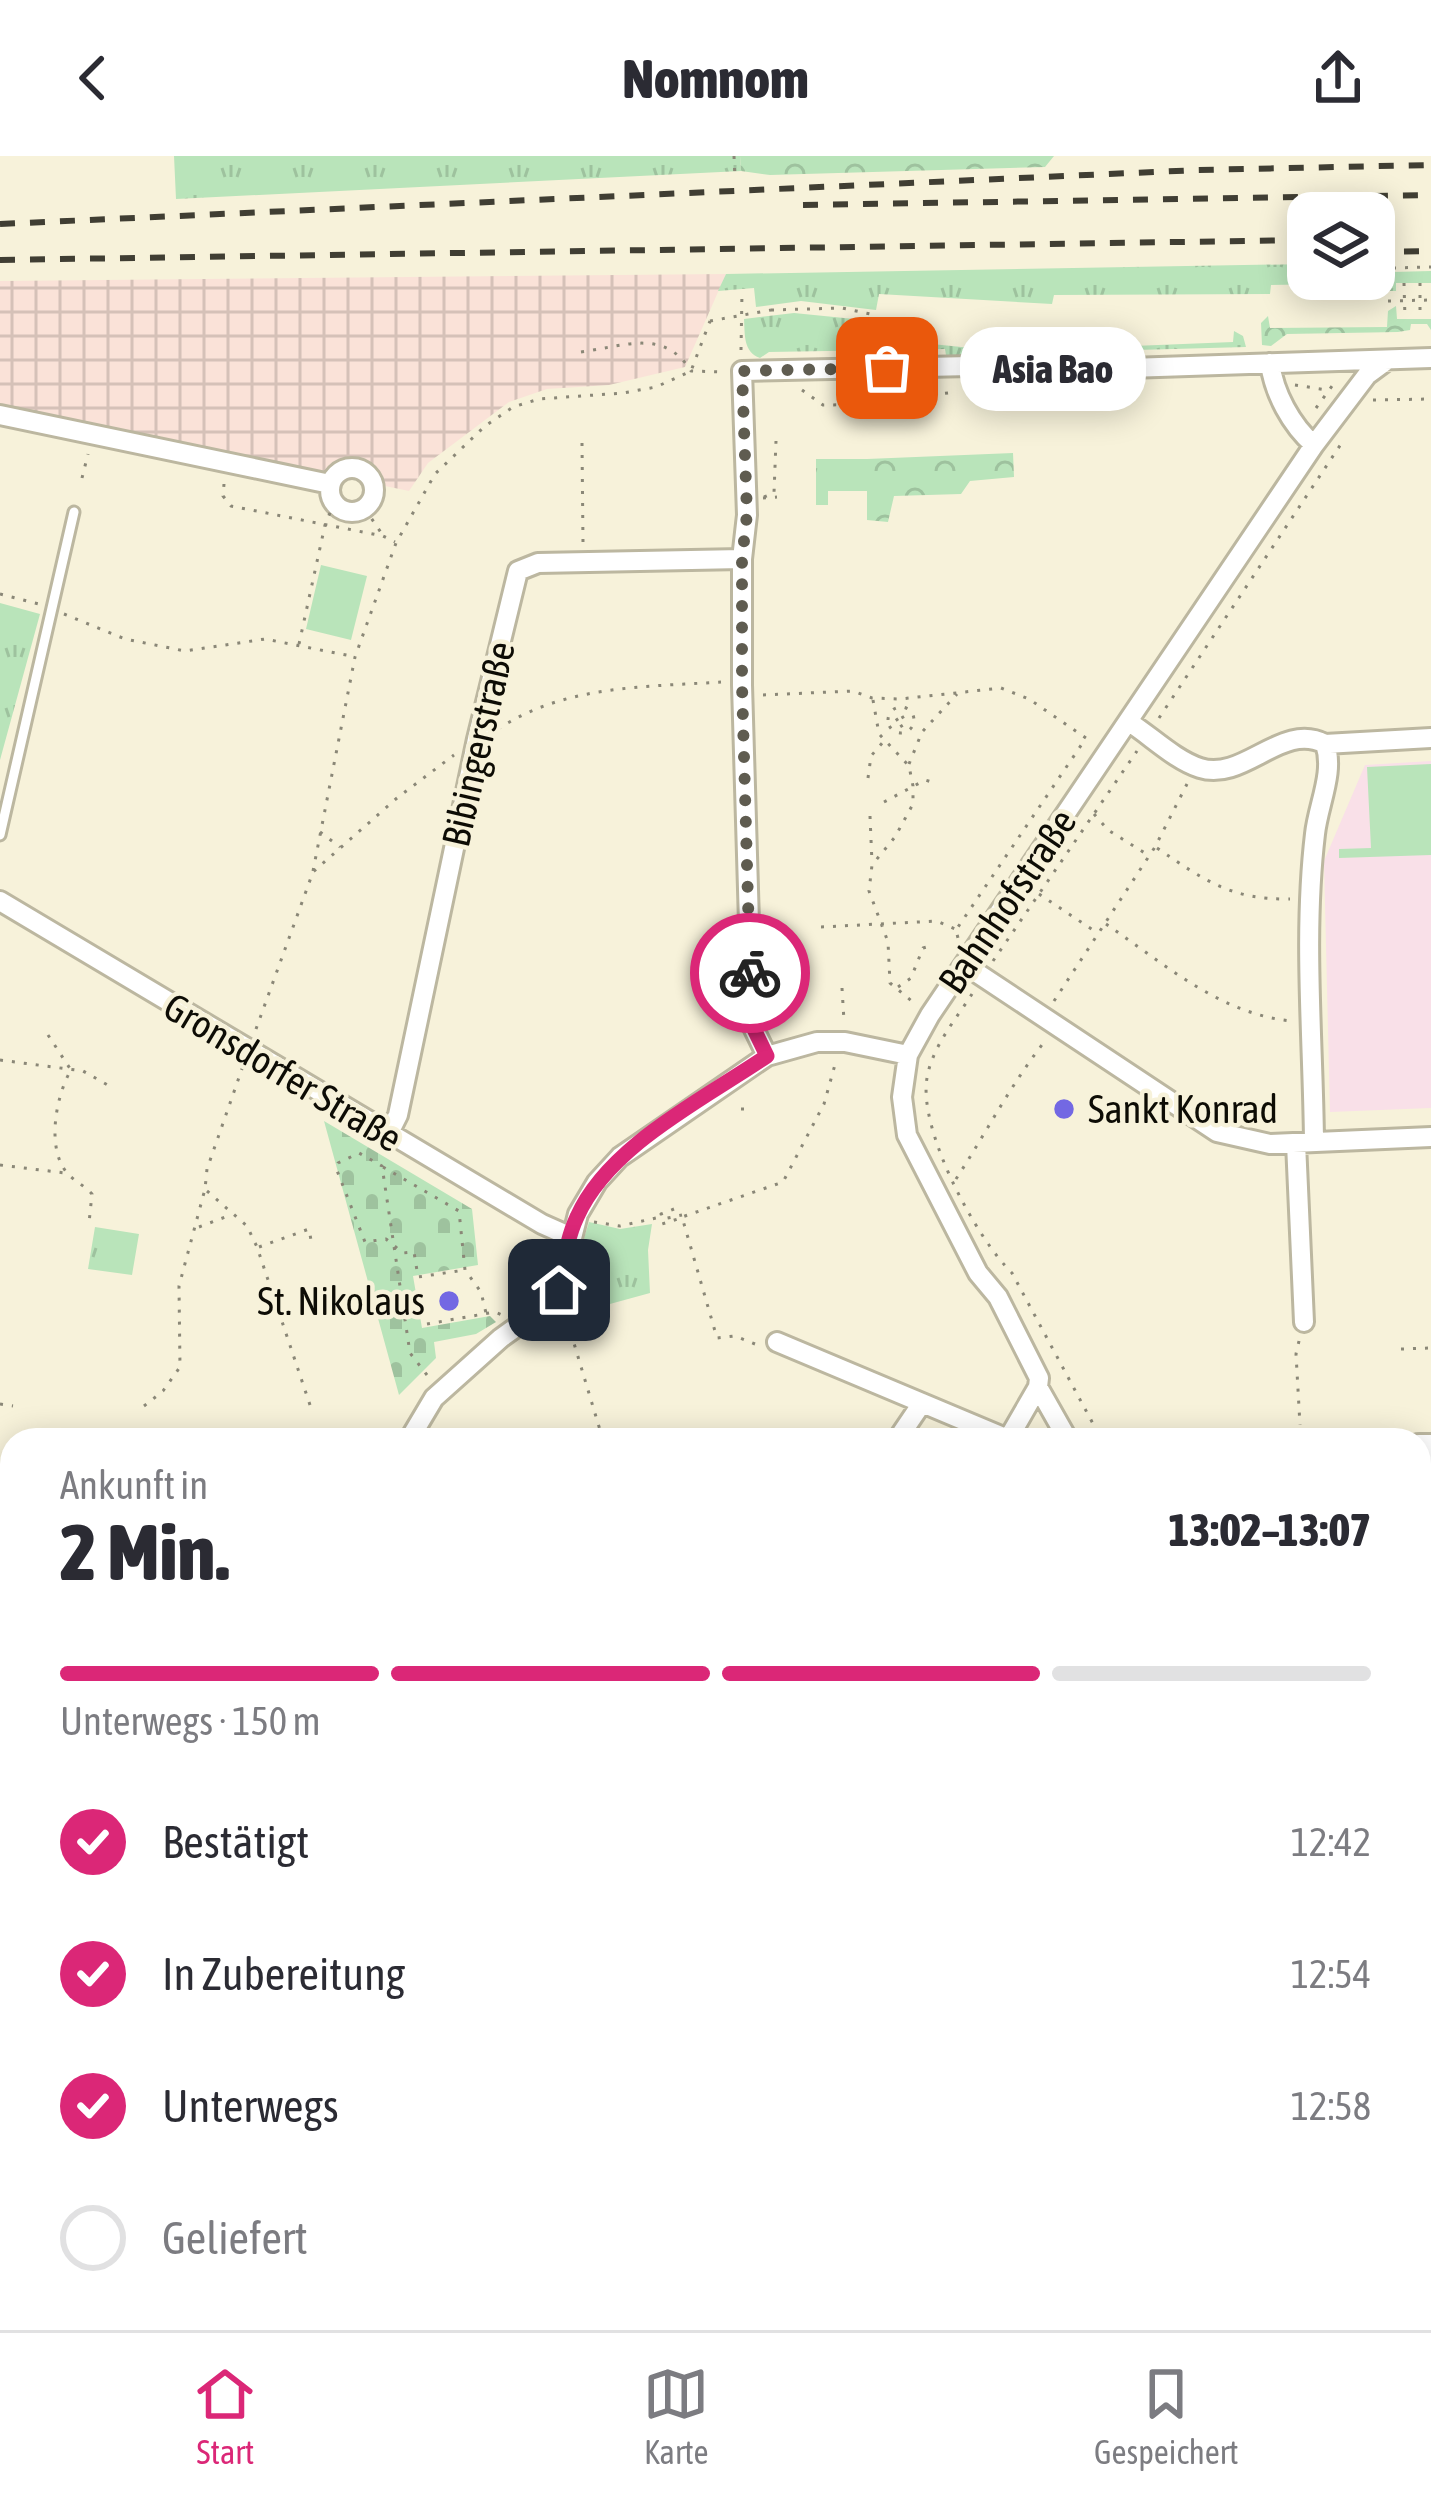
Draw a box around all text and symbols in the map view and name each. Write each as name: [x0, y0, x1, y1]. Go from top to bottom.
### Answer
icon: back: [60, 45, 126, 111]
icon: share: [1305, 45, 1371, 111]
text: Nomnom: [622, 48, 809, 109]
map controls: [1287, 192, 1395, 300]
button: layers: [1287, 192, 1395, 300]
pin: [836, 317, 938, 419]
callout: Asia Bao: [959, 326, 1145, 410]
icon: bag: [854, 335, 920, 401]
text: Asia Bao: [993, 347, 1113, 391]
street label: Bibingerstraße: [433, 637, 523, 851]
street label: Bahnhofstraße: [929, 801, 1085, 1001]
courier: [690, 913, 810, 1033]
icon: bike: [717, 940, 783, 1006]
street label: Gronsdorfer Straße: [156, 984, 410, 1160]
place label: Sankt Konrad: [1088, 1087, 1278, 1131]
marker: Sankt Konrad: [1051, 1096, 1077, 1122]
pin: [508, 1239, 610, 1341]
icon: home: [526, 1257, 592, 1323]
place label: St. Nikolaus: [257, 1279, 425, 1323]
marker: St. Nikolaus: [436, 1288, 462, 1314]
text: Ankunft in: [60, 1463, 208, 1507]
text: 13:02–13:07: [1168, 1504, 1371, 1556]
text: 2 Min.: [60, 1507, 229, 1597]
text: Unterwegs · 150 m: [60, 1699, 321, 1743]
icon: check: [60, 1809, 126, 1875]
text: Bestätigt: [162, 1816, 309, 1868]
text: 12:42: [1291, 1820, 1371, 1864]
icon: check: [60, 1941, 126, 2007]
text: In Zubereitung: [162, 1948, 405, 2000]
text: 12:54: [1291, 1952, 1371, 1996]
icon: check: [60, 2073, 126, 2139]
text: Unterwegs: [162, 2080, 339, 2132]
text: 12:58: [1291, 2084, 1371, 2128]
text: Geliefert: [162, 2212, 308, 2264]
tab: Start: [192, 2361, 258, 2471]
tab: Karte: [643, 2361, 709, 2471]
tab: Gespeichert: [1094, 2361, 1239, 2471]

